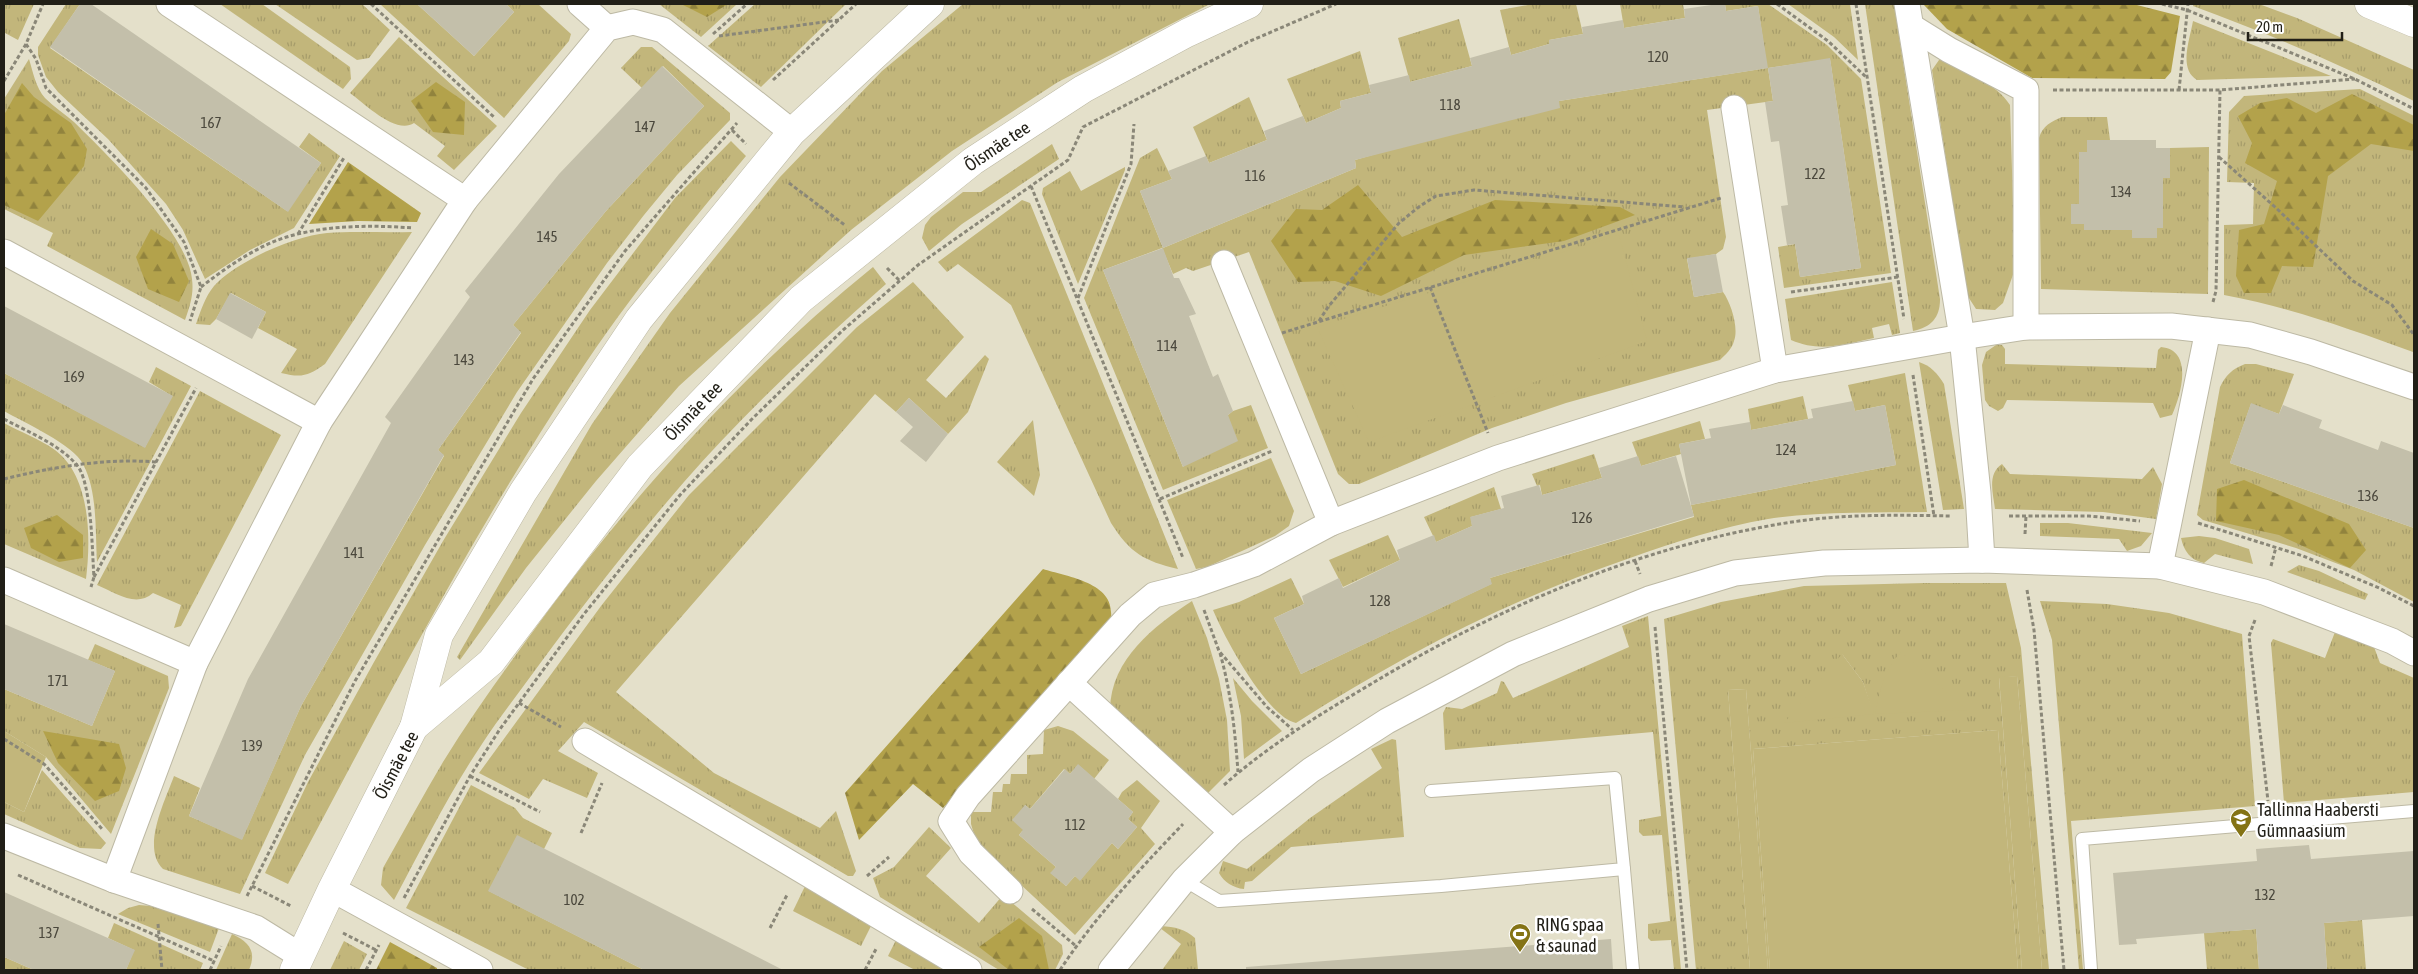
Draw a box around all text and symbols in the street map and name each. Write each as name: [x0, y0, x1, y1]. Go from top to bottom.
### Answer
scale bar: [2248, 10, 2342, 42]
text: 20 m: [2256, 18, 2283, 35]
house number: 120: [1647, 48, 1669, 65]
house number: 118: [1439, 96, 1461, 113]
house number: 167: [200, 114, 222, 131]
street label: Õismäe tee: [960, 117, 1034, 175]
house number: 147: [634, 118, 656, 135]
house number: 122: [1804, 165, 1826, 182]
house number: 116: [1244, 167, 1266, 184]
house number: 134: [2110, 183, 2132, 200]
house number: 145: [536, 228, 558, 245]
house number: 114: [1156, 337, 1178, 354]
house number: 143: [453, 351, 475, 368]
house number: 169: [63, 368, 85, 385]
street label: Õismäe tee: [660, 377, 726, 445]
house number: 124: [1775, 441, 1797, 458]
house number: 136: [2357, 487, 2379, 504]
house number: 126: [1571, 509, 1593, 526]
house number: 141: [343, 544, 365, 561]
house number: 128: [1369, 592, 1391, 609]
house number: 171: [47, 672, 69, 689]
street label: Õismäe tee: [369, 727, 423, 803]
house number: 139: [241, 737, 263, 754]
place label: Tallinna Haabersti Gümnaasium: [2257, 799, 2379, 841]
school or university icon: Tallinna Haabersti Gümnaasium: [2229, 807, 2253, 838]
house number: 112: [1064, 816, 1086, 833]
house number: 132: [2254, 886, 2276, 903]
house number: 102: [563, 891, 585, 908]
place label: RING spaa & saunad: [1536, 914, 1604, 956]
sports icon: RING spaa & saunad: [1508, 922, 1532, 953]
house number: 137: [38, 924, 60, 941]

